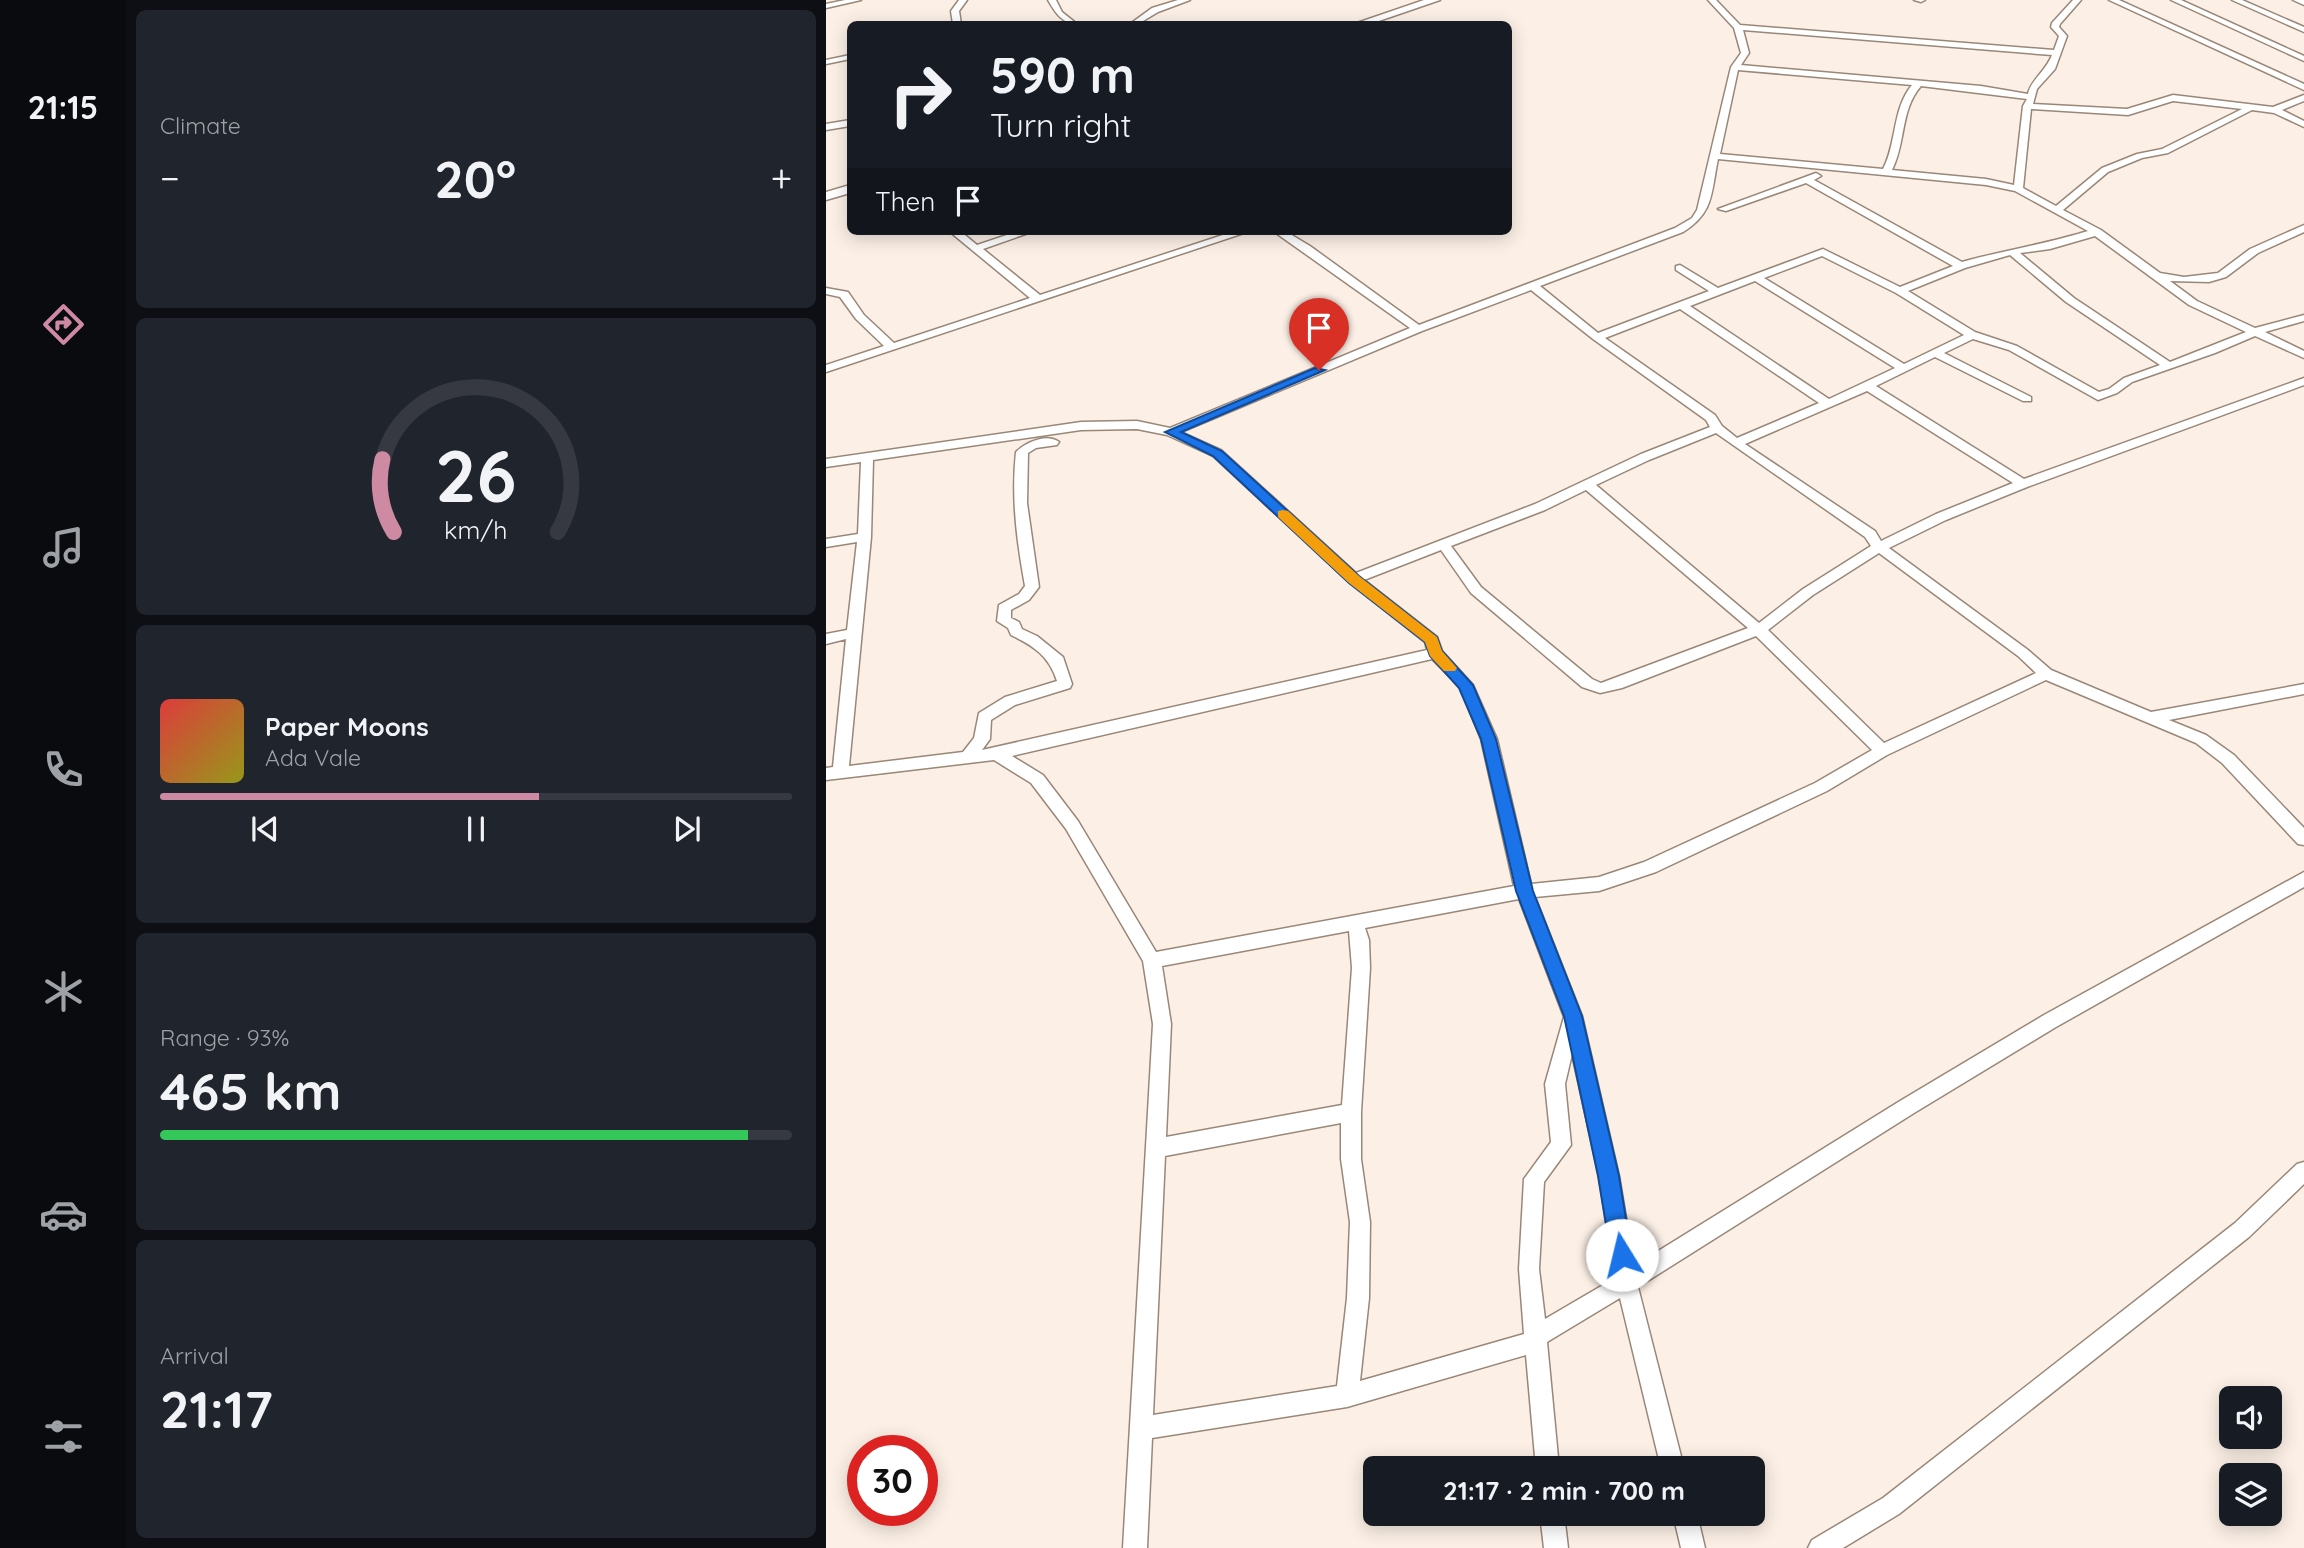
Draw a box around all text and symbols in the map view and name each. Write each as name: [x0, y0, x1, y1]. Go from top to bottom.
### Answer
text: 590 m: [990, 44, 1135, 105]
icon: right: [875, 49, 966, 140]
text: 21:15: [28, 87, 98, 127]
text: Turn right: [990, 105, 1131, 145]
text: Climate: [160, 111, 241, 140]
text: 20°: [434, 146, 516, 211]
text: −: [160, 154, 180, 202]
text: +: [771, 154, 792, 202]
icon: arrive: [949, 182, 987, 220]
text: Then: [875, 185, 935, 218]
pin: [1289, 298, 1349, 370]
icon: directions: [39, 300, 88, 349]
icon: arrive: [1300, 309, 1338, 347]
text: 26: [435, 430, 517, 521]
text: km/h: [444, 514, 508, 545]
icon: music: [39, 523, 88, 572]
text: Paper Moons: [265, 710, 429, 743]
text: Ada Vale: [265, 743, 361, 772]
icon: phone: [39, 745, 88, 794]
icon: previous: [246, 810, 284, 848]
icon: pause: [457, 810, 495, 848]
icon: next: [668, 810, 706, 848]
icon: climate: [39, 967, 88, 1016]
text: Range · 93%: [160, 1023, 289, 1052]
text: 465 km: [160, 1058, 341, 1123]
icon: car: [39, 1190, 88, 1239]
position arrow: [1585, 1218, 1659, 1292]
text: Arrival: [160, 1341, 229, 1370]
text: 21:17: [160, 1376, 273, 1441]
map controls: [2219, 1386, 2282, 1526]
button: sound: [2219, 1386, 2282, 1449]
icon: filters: [39, 1412, 88, 1461]
speed limit sign: 30: [847, 1435, 938, 1526]
button: layers: [2219, 1463, 2282, 1526]
text: 21:17 · 2 min · 700 m: [1443, 1474, 1685, 1507]

